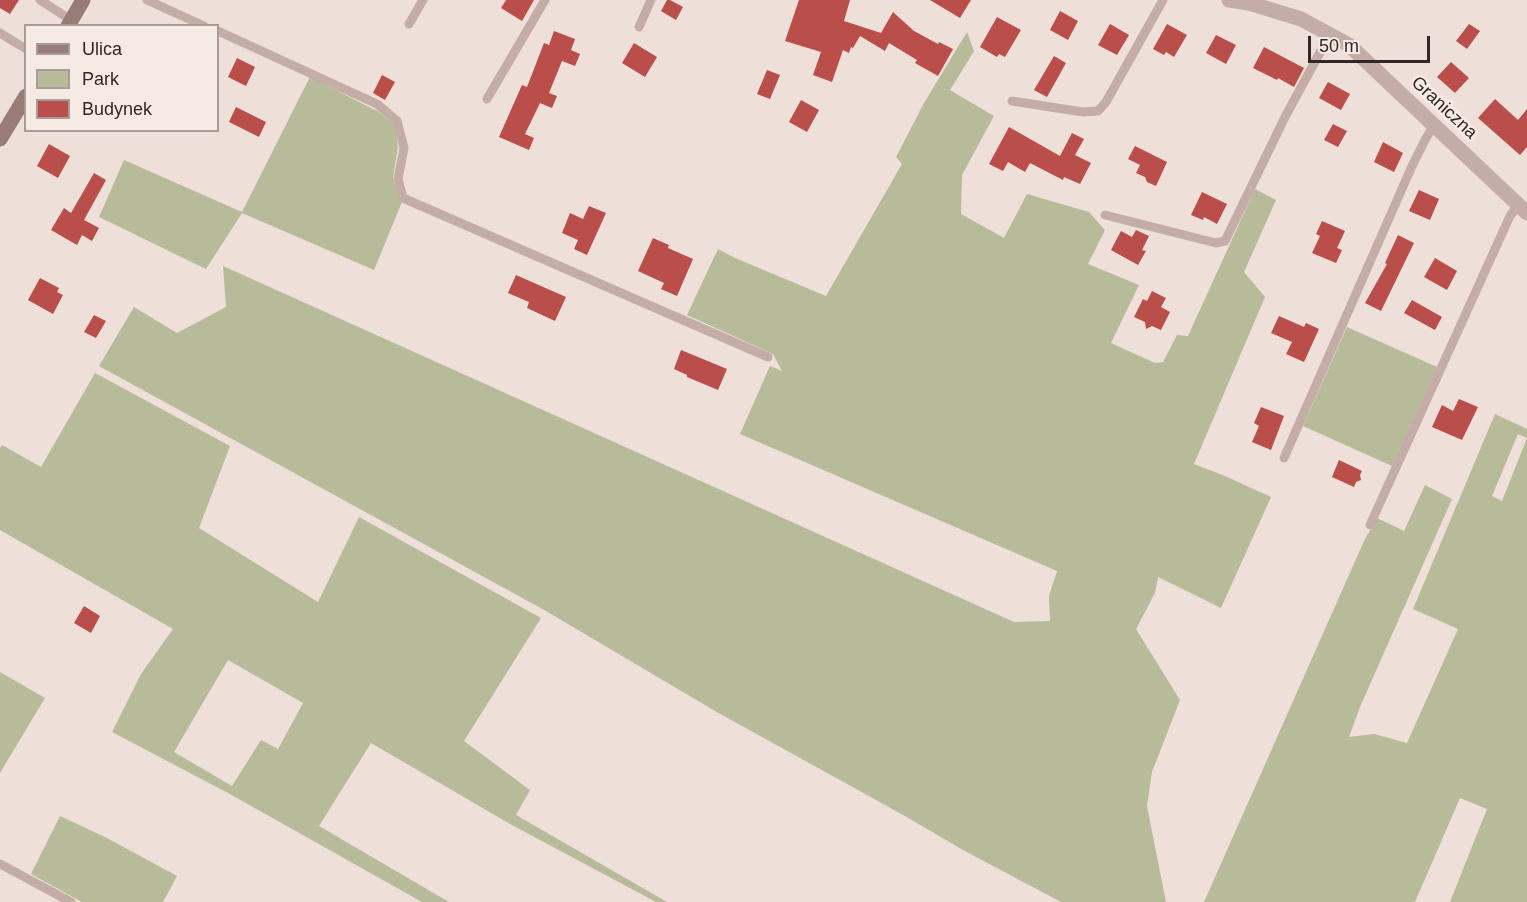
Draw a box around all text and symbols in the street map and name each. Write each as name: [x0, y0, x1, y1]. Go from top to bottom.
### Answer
legend: [24, 24, 219, 132]
scale bar: [1311, 24, 1432, 62]
text: 50 m: [1319, 36, 1359, 56]
text: Ulica: [82, 39, 122, 59]
text: Park: [82, 69, 119, 89]
street label: Graniczna: [1407, 72, 1481, 144]
text: Budynek: [82, 99, 152, 119]

